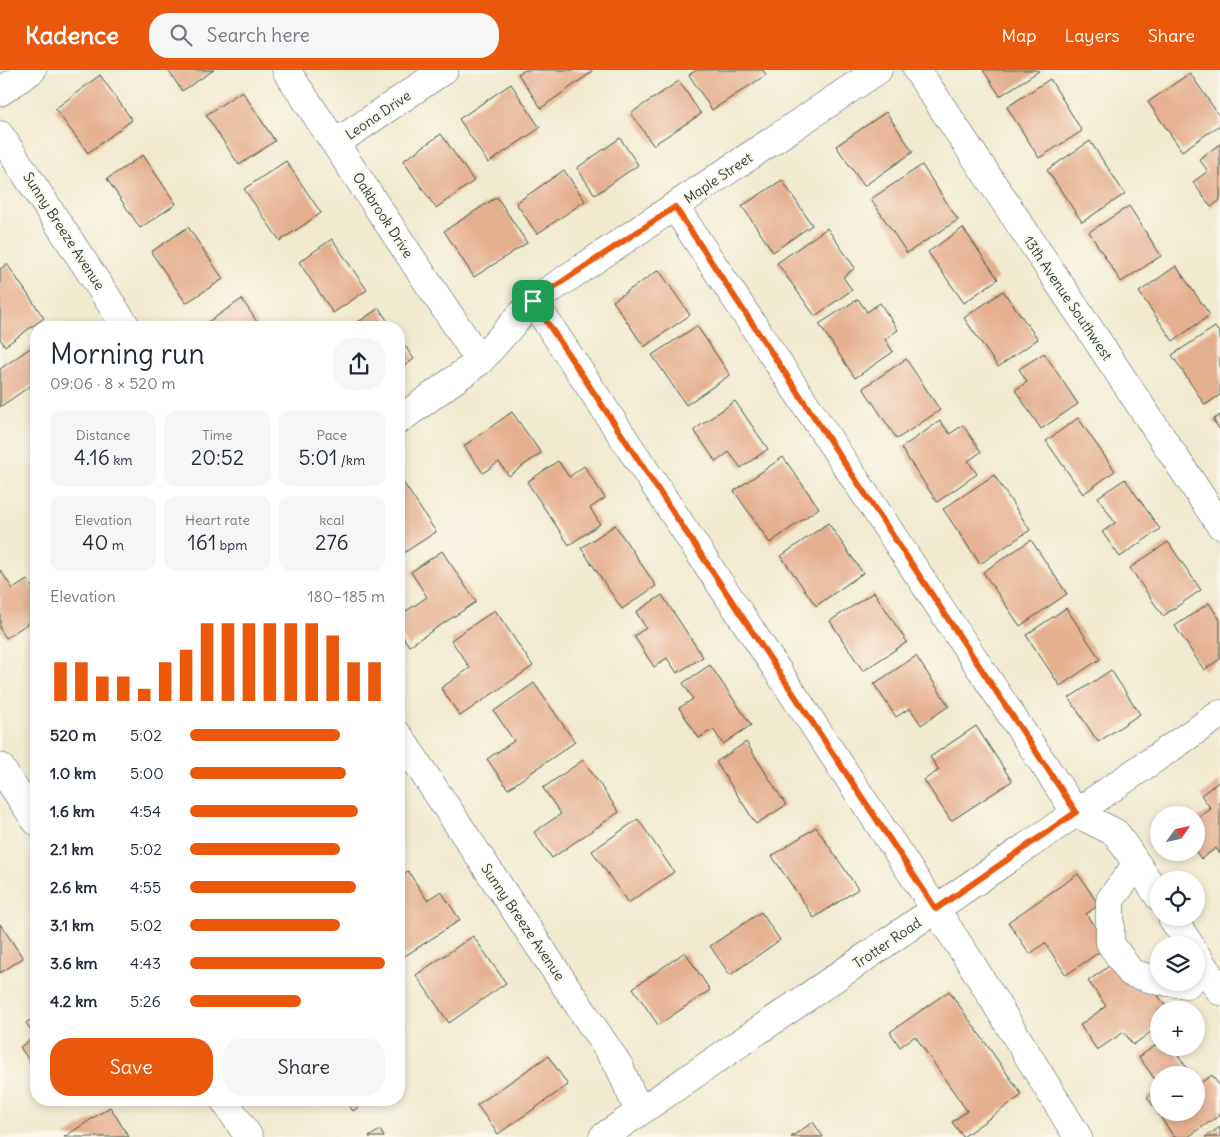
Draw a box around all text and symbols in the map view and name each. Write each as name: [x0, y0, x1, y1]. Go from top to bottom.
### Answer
search box: [149, 13, 499, 58]
text: Kadence: [25, 20, 119, 50]
icon: search: [167, 21, 195, 49]
text: Search here: [207, 23, 310, 47]
text: Map: [1001, 24, 1036, 47]
text: Layers: [1064, 24, 1120, 47]
text: Share: [1148, 24, 1195, 47]
street label: Leona Drive: [342, 87, 414, 143]
street label: Maple Street: [680, 148, 756, 207]
street label: Sunny Breeze Avenue: [19, 169, 109, 293]
street label: Oakbrook Drive: [349, 169, 417, 261]
street label: 13th Avenue Southwest: [1020, 232, 1116, 364]
pin: [512, 280, 554, 322]
icon: arrive: [519, 287, 547, 315]
text: Morning run: [50, 336, 205, 372]
button: share: [333, 338, 385, 390]
text: 09:06 · 8 × 520 m: [50, 373, 176, 393]
text: Distance: [76, 426, 131, 444]
text: Time: [202, 426, 233, 444]
text: Pace: [317, 426, 347, 444]
text: 4.16: [74, 444, 110, 471]
text: 20:52: [191, 444, 244, 471]
text: 5:01: [298, 444, 337, 471]
text: km: [110, 451, 133, 469]
text: /km: [337, 451, 365, 469]
text: Elevation: [74, 511, 132, 529]
text: Heart rate: [185, 511, 250, 529]
text: kcal: [319, 511, 344, 529]
text: 40: [82, 529, 108, 556]
text: 161: [187, 529, 216, 556]
text: 276: [315, 529, 349, 556]
text: m: [108, 536, 124, 554]
text: bpm: [216, 536, 248, 554]
text: Elevation: [50, 586, 116, 606]
text: 180–185 m: [307, 586, 385, 606]
text: 520 m: [50, 725, 96, 745]
text: 5:02: [130, 725, 162, 745]
text: 1.0 km: [50, 763, 96, 783]
text: 5:00: [130, 763, 164, 783]
text: 1.6 km: [50, 801, 95, 821]
text: 4:54: [130, 801, 161, 821]
north arrow: [1150, 806, 1205, 861]
map controls: [1150, 806, 1205, 1121]
text: 2.1 km: [50, 839, 94, 859]
text: 5:02: [130, 839, 162, 859]
street label: Sunny Breeze Avenue: [477, 860, 569, 984]
button: locate: [1150, 871, 1205, 926]
text: 2.6 km: [50, 877, 97, 897]
text: 4:55: [130, 877, 161, 897]
street label: Trotter Road: [849, 914, 925, 972]
text: 3.1 km: [50, 915, 94, 935]
text: 5:02: [130, 915, 162, 935]
button: layers: [1150, 936, 1205, 991]
text: 3.6 km: [50, 953, 98, 973]
text: 4:43: [130, 953, 161, 973]
text: 4.2 km: [50, 991, 97, 1011]
text: 5:26: [130, 991, 161, 1011]
button: +: [1150, 1001, 1205, 1056]
button: Save: [50, 1038, 213, 1096]
button: Share: [223, 1038, 385, 1096]
button: −: [1150, 1066, 1205, 1121]

